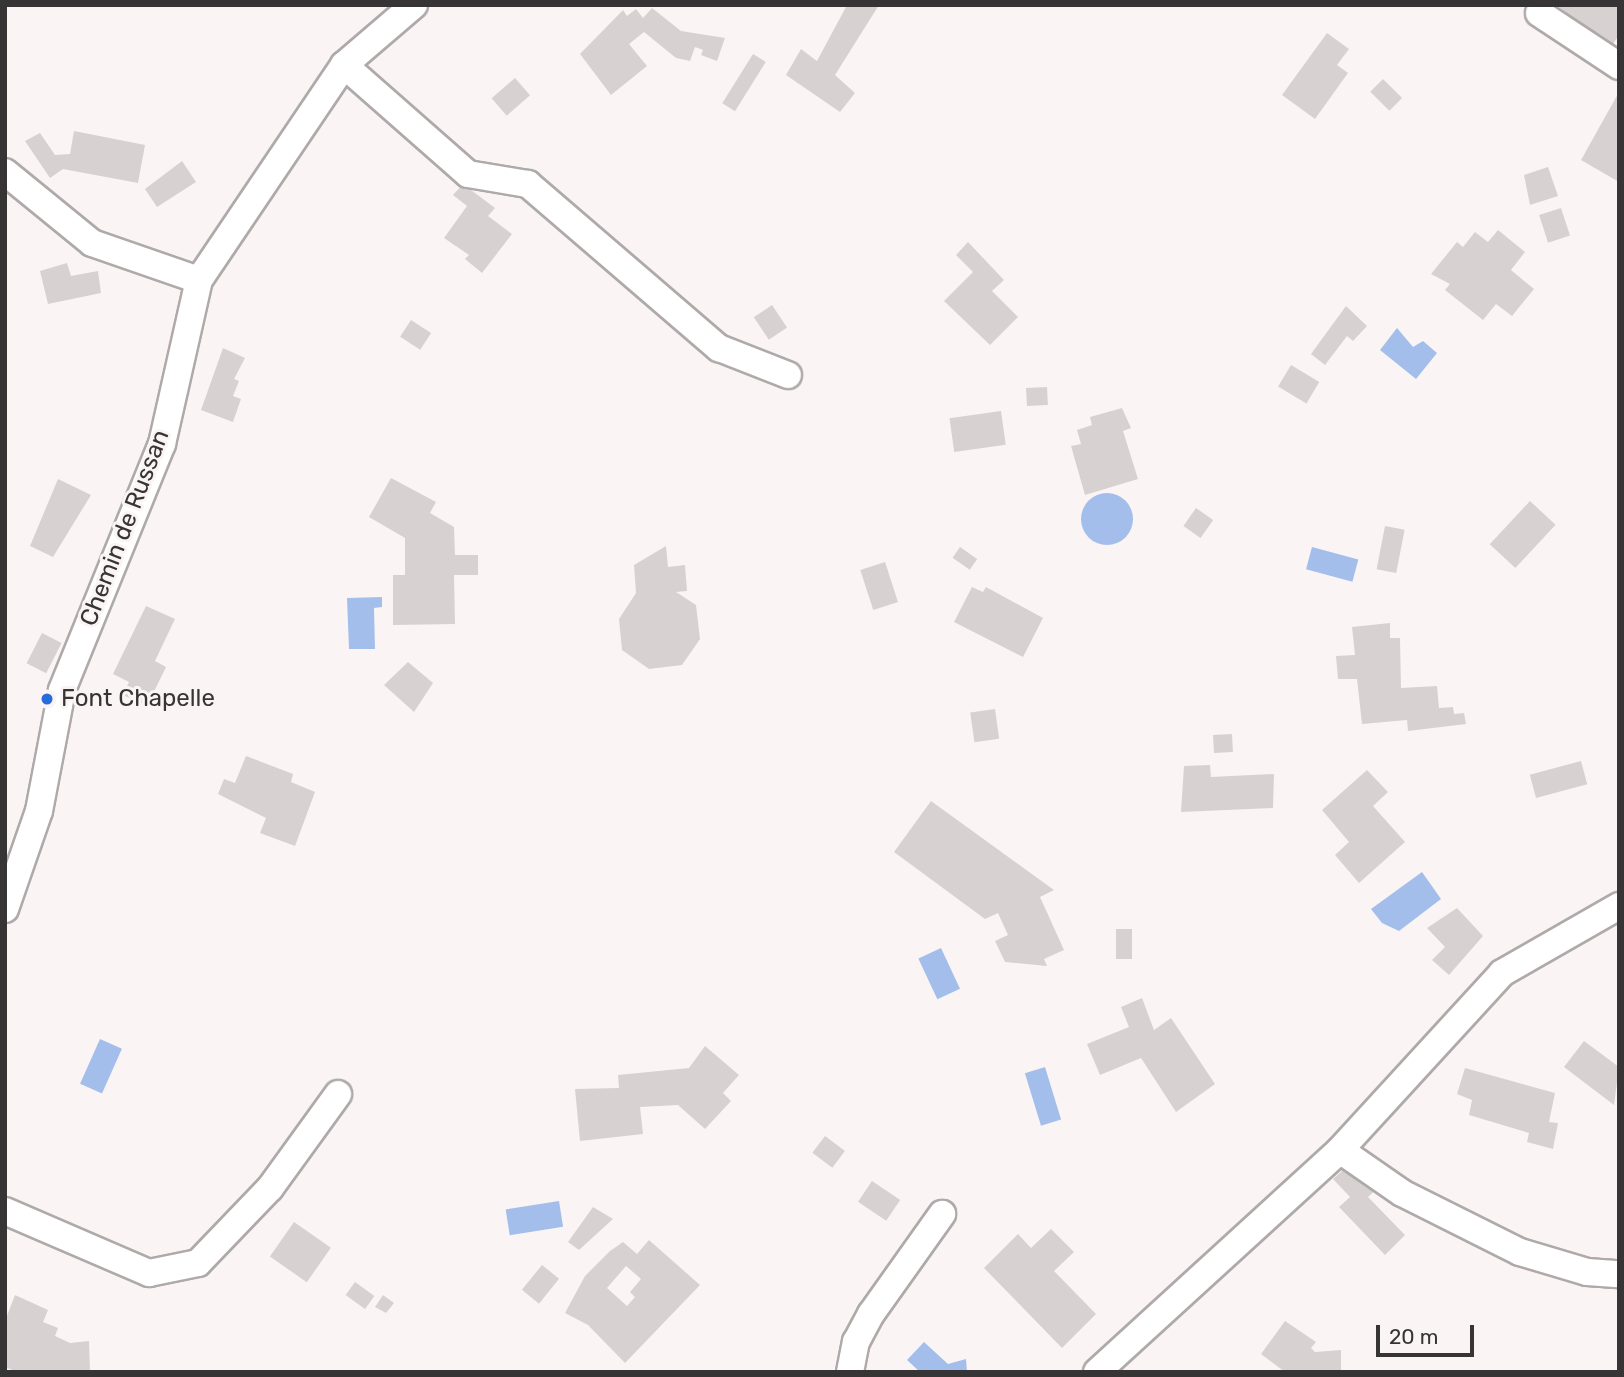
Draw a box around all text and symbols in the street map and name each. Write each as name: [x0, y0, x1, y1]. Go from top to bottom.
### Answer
street label: Chemin de Russan: [74, 426, 176, 630]
place label: Font Chapelle: [61, 685, 215, 713]
marker: Font Chapelle: [39, 691, 55, 707]
scale bar: [1379, 1310, 1477, 1354]
text: 20 m: [1389, 1324, 1438, 1349]

